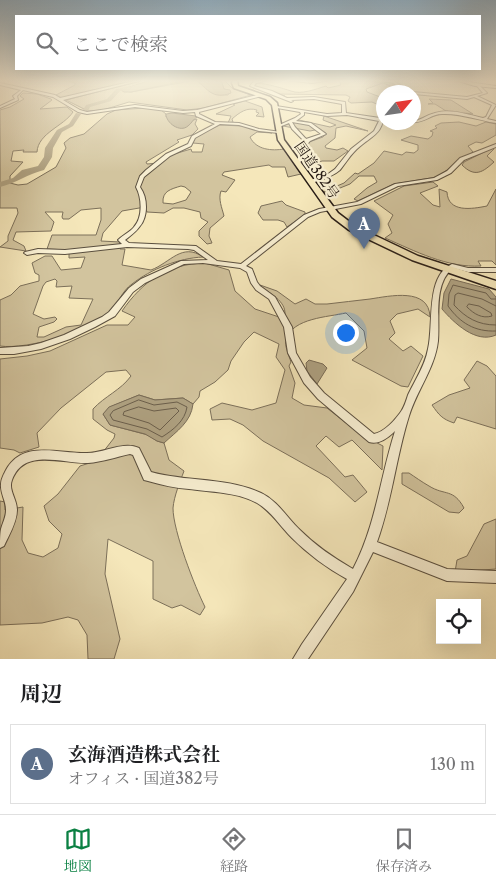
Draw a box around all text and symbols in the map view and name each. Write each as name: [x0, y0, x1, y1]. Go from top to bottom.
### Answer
search box: [15, 15, 481, 70]
icon: search: [33, 29, 61, 57]
text: ここで検索: [73, 33, 168, 56]
north arrow: [376, 85, 421, 130]
street label: 国道382号: [291, 138, 343, 202]
pin: A: [348, 208, 380, 249]
your location: [333, 320, 359, 346]
map controls: [436, 599, 481, 644]
button: locate: [436, 599, 481, 644]
text: 周辺: [20, 681, 62, 706]
text: 玄海酒造株式会社: [68, 743, 220, 766]
text: A: [31, 754, 43, 774]
text: 130 m: [430, 754, 475, 774]
text: オフィス · 国道382号: [68, 768, 219, 788]
tab: 地図: [64, 825, 92, 875]
tab: 経路: [220, 825, 248, 875]
tab: 保存済み: [376, 825, 432, 875]

